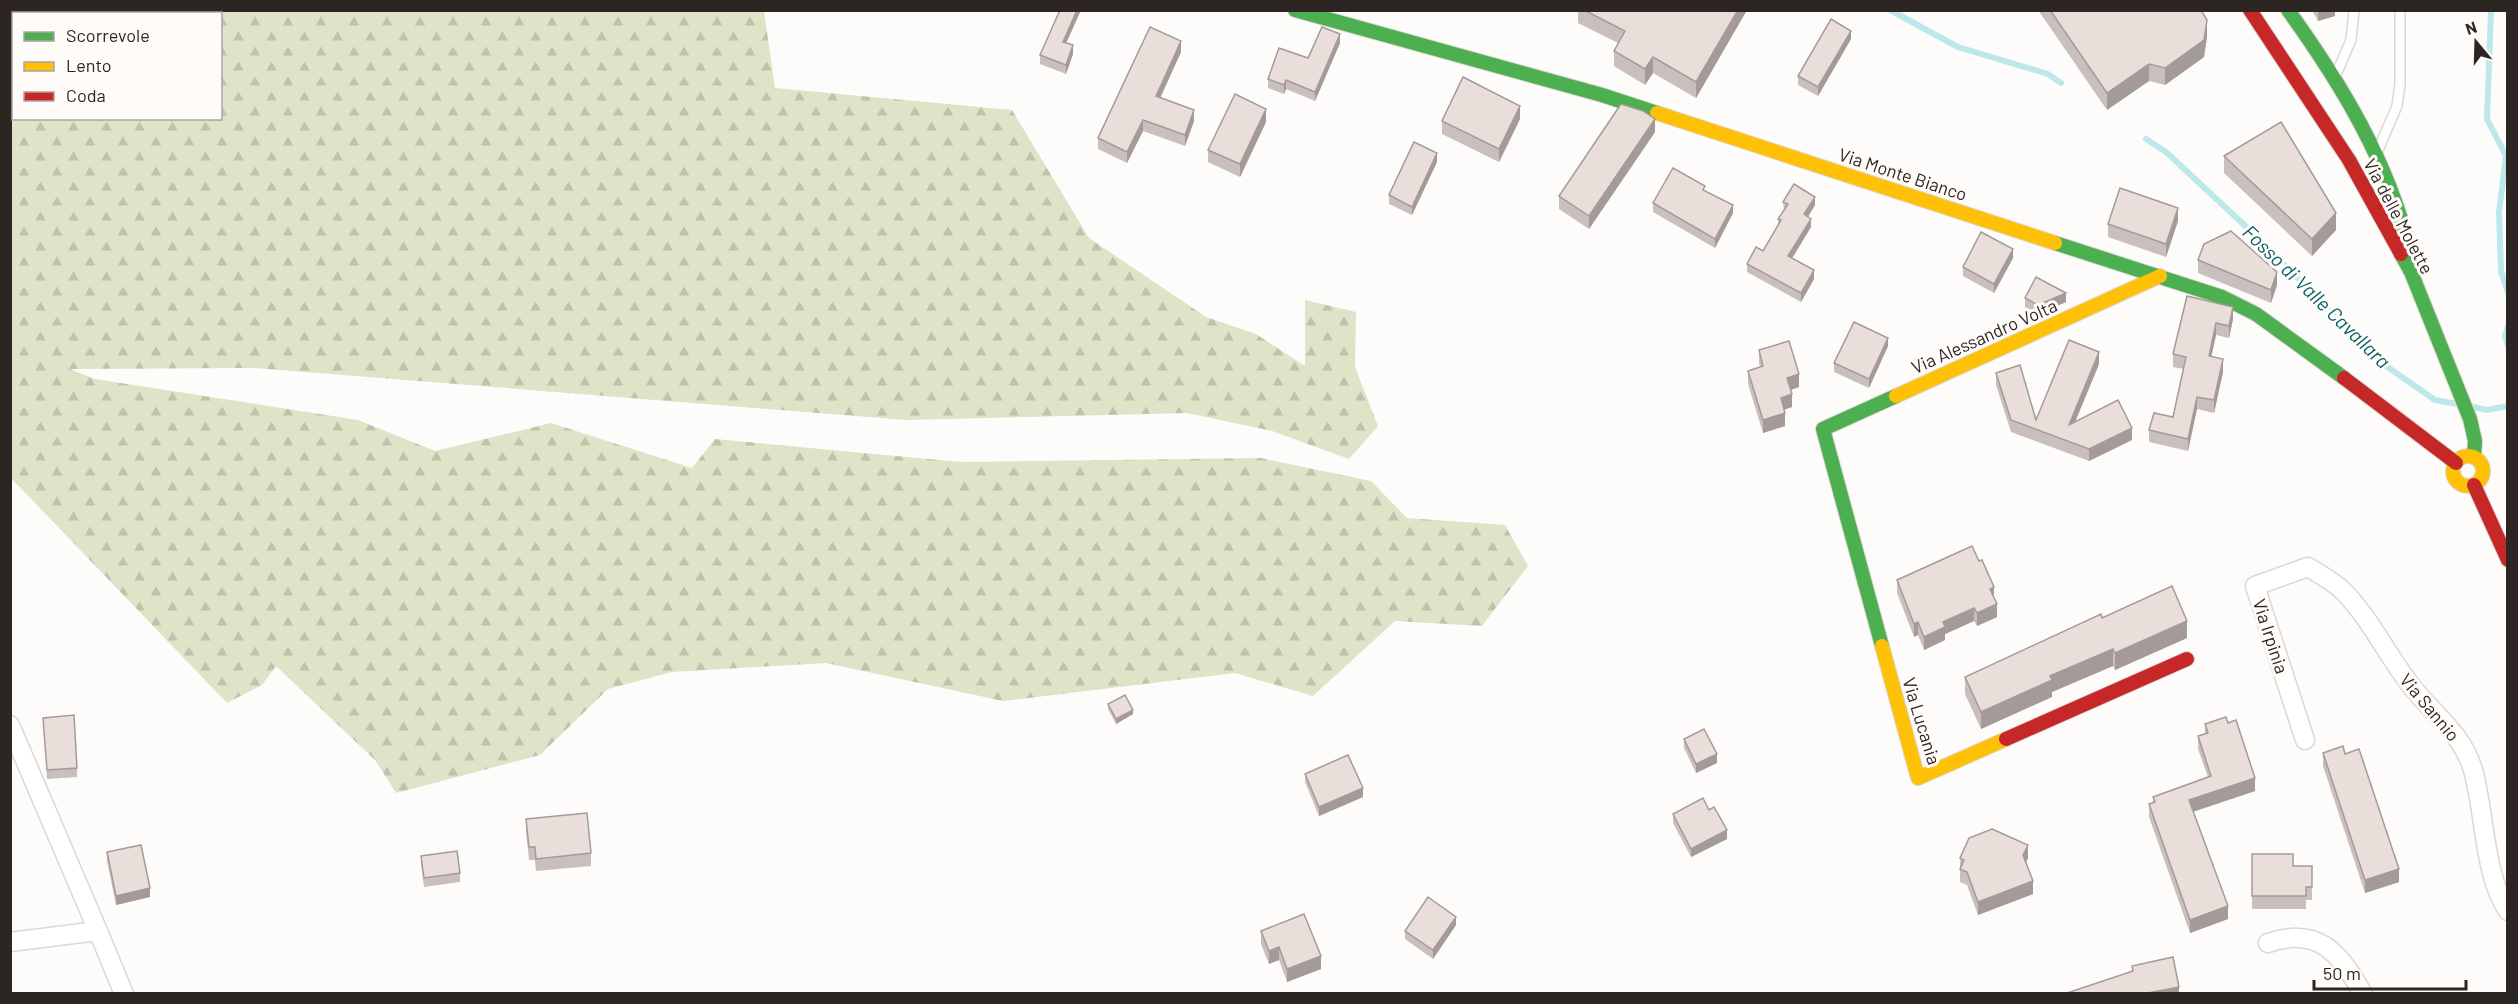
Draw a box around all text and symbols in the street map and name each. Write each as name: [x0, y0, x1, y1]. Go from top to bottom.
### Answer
legend: [12, 12, 222, 120]
north arrow: [2446, 12, 2506, 72]
text: N: [2463, 17, 2479, 38]
text: Scorrevole: [66, 24, 150, 46]
text: Lento: [66, 54, 112, 76]
text: Coda: [66, 84, 106, 106]
street label: Via Monte Bianco: [1836, 143, 1970, 205]
street label: Via delle Molette: [2359, 154, 2439, 278]
water label: Fosso di Valle Cavallara: [2238, 219, 2396, 373]
street label: Via Alessandro Volta: [1908, 294, 2060, 378]
street label: Via Irpinia: [2249, 596, 2293, 676]
street label: Via Sannio: [2395, 669, 2465, 745]
street label: Via Lucania: [1898, 675, 1946, 767]
scale bar: [2314, 953, 2466, 991]
text: 50 m: [2323, 962, 2361, 984]

